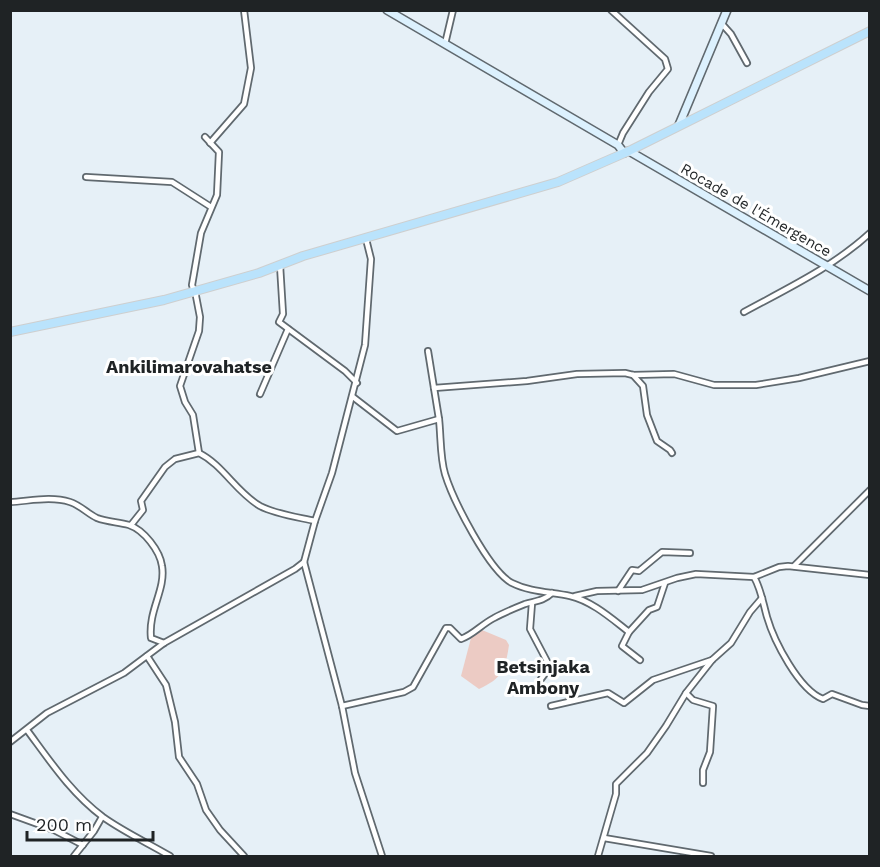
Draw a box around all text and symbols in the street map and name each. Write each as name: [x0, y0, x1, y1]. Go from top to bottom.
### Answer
street label: Rocade de l'Émergence: [677, 159, 835, 261]
district label: Ankilimarovahatse: [106, 356, 272, 377]
district label: Betsinjaka Ambony: [496, 656, 590, 698]
scale bar: [27, 804, 153, 842]
text: 200 m: [36, 814, 92, 835]

